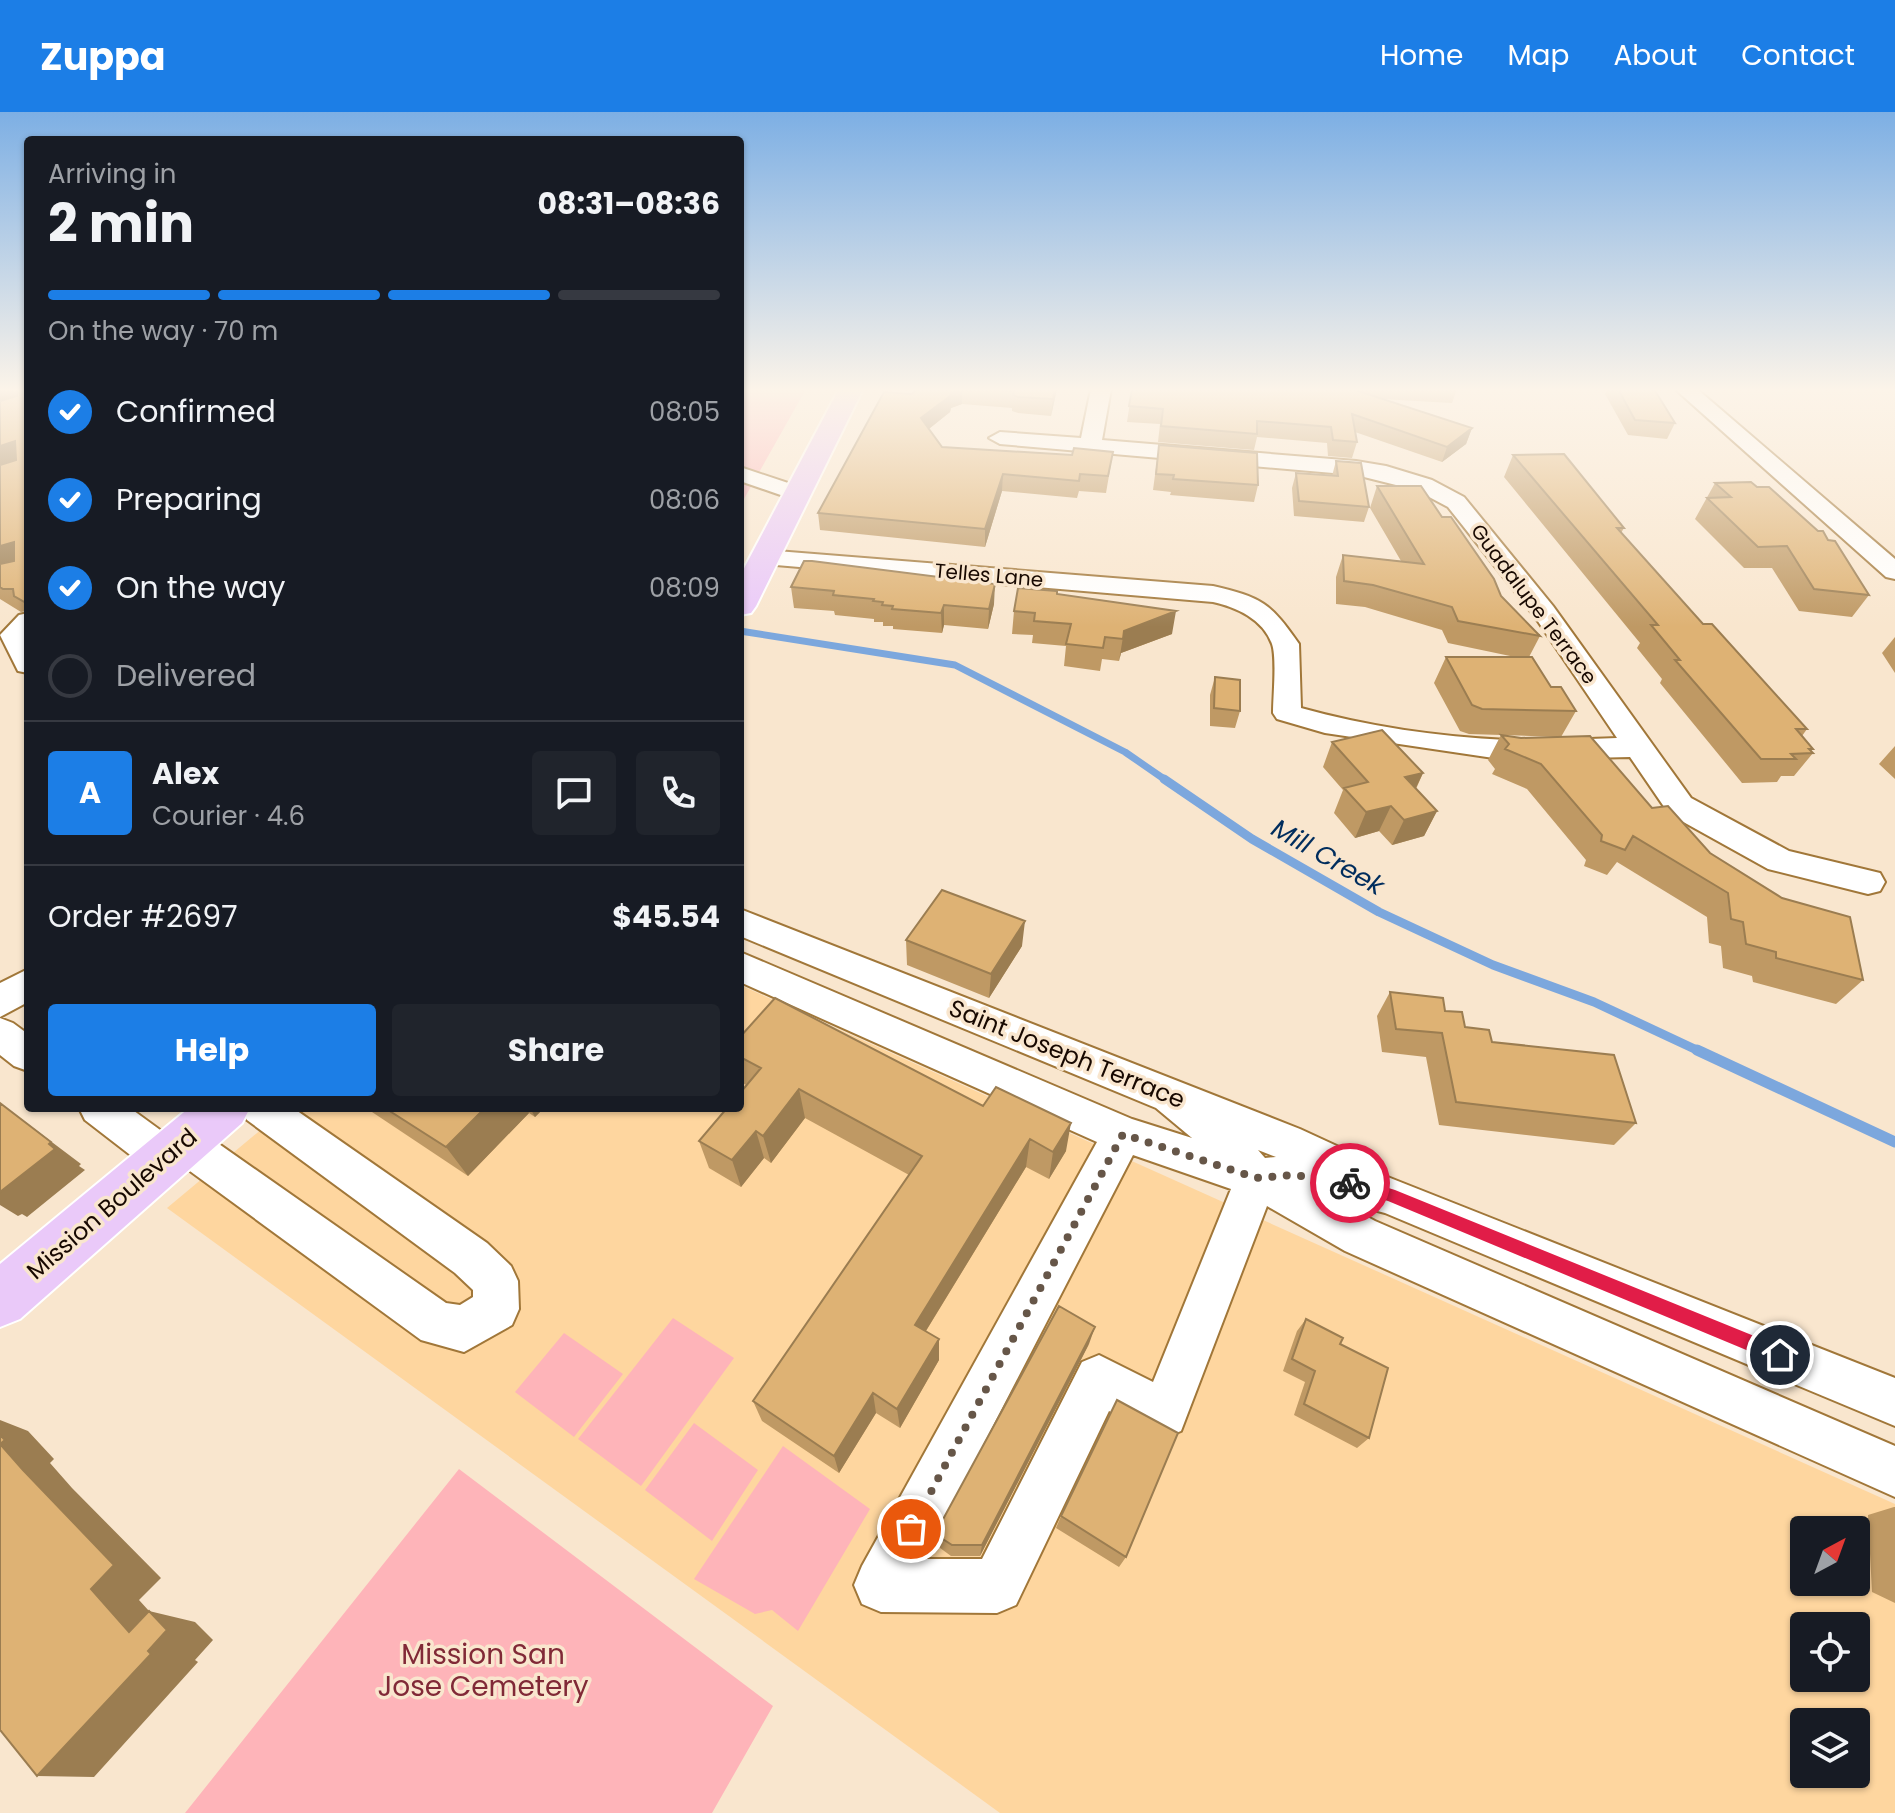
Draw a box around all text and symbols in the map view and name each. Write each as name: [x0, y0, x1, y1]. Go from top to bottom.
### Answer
text: Zuppa: [40, 30, 166, 83]
text: Home: [1380, 36, 1463, 75]
text: Map: [1507, 36, 1569, 75]
text: About: [1613, 36, 1697, 75]
text: Contact: [1741, 36, 1855, 75]
text: Arriving in: [48, 156, 177, 192]
text: 08:31–08:36: [537, 182, 720, 225]
text: 2 min: [48, 187, 194, 260]
text: On the way · 70 m: [48, 313, 278, 349]
icon: check: [48, 390, 92, 434]
text: Confirmed: [116, 390, 276, 433]
text: 08:05: [649, 394, 720, 430]
icon: check: [48, 478, 92, 522]
text: Preparing: [116, 478, 262, 521]
text: 08:06: [649, 482, 720, 518]
street label: Guadalupe Terrace: [1464, 518, 1604, 690]
street label: Telles Lane: [934, 556, 1044, 594]
icon: check: [48, 566, 92, 610]
text: On the way: [116, 566, 285, 609]
text: 08:09: [649, 570, 720, 606]
text: Delivered: [116, 654, 256, 697]
button: chat: [532, 751, 616, 835]
button: phone: [636, 751, 720, 835]
text: Alex: [152, 752, 219, 795]
text: A: [79, 771, 101, 814]
text: Courier · 4.6: [152, 798, 305, 834]
water label: Mill Creek: [1265, 810, 1392, 905]
text: Order #2697: [48, 895, 238, 938]
text: $45.54: [612, 895, 720, 938]
street label: Saint Joseph Terrace: [944, 991, 1190, 1116]
button: Help: [48, 1004, 376, 1096]
button: Share: [392, 1004, 720, 1096]
street label: Mission Boulevard: [19, 1120, 204, 1287]
courier: [1310, 1143, 1390, 1223]
icon: bike: [1328, 1161, 1372, 1205]
pin: [1746, 1321, 1814, 1389]
icon: home: [1758, 1333, 1802, 1377]
pin: [877, 1495, 945, 1563]
icon: bag: [889, 1507, 933, 1551]
north arrow: [1790, 1516, 1870, 1596]
map controls: [1790, 1516, 1870, 1788]
button: locate: [1790, 1612, 1870, 1692]
park label: Mission San Jose Cemetery: [377, 1635, 589, 1706]
button: layers: [1790, 1708, 1870, 1788]

